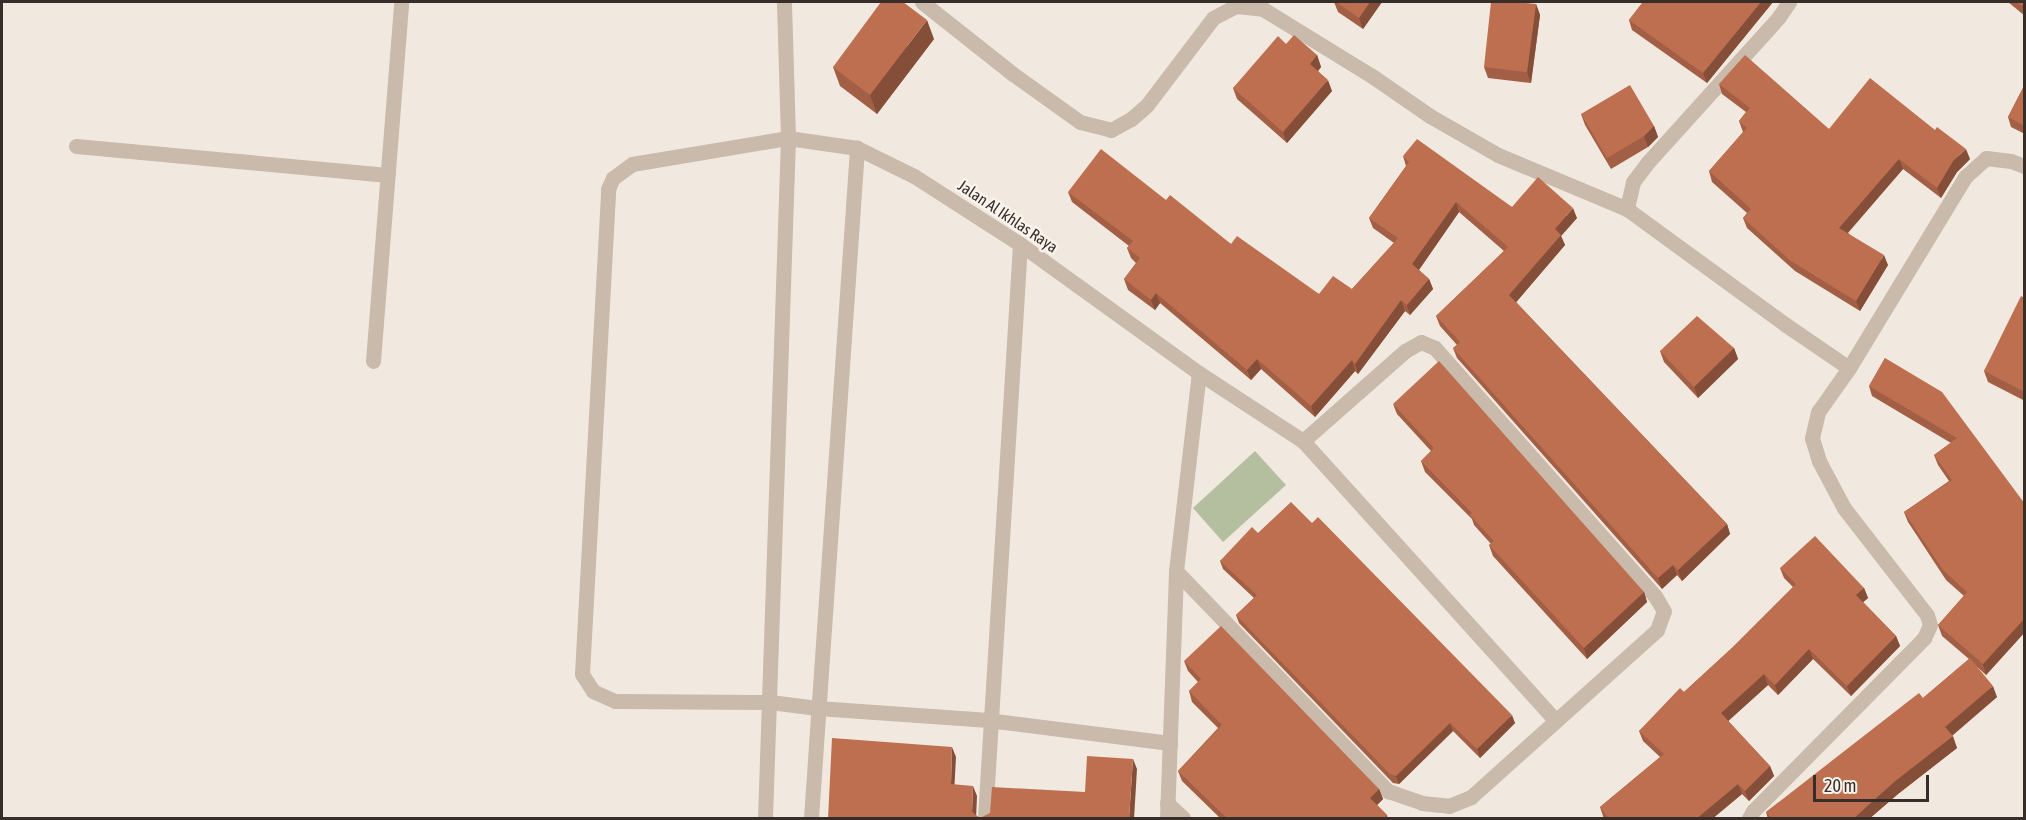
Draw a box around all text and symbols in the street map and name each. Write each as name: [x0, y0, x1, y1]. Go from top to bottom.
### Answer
street label: Jalan Al Ikhlas Raya: [954, 176, 1062, 256]
scale bar: [1816, 763, 1932, 801]
text: 20 m: [1824, 775, 1856, 796]

